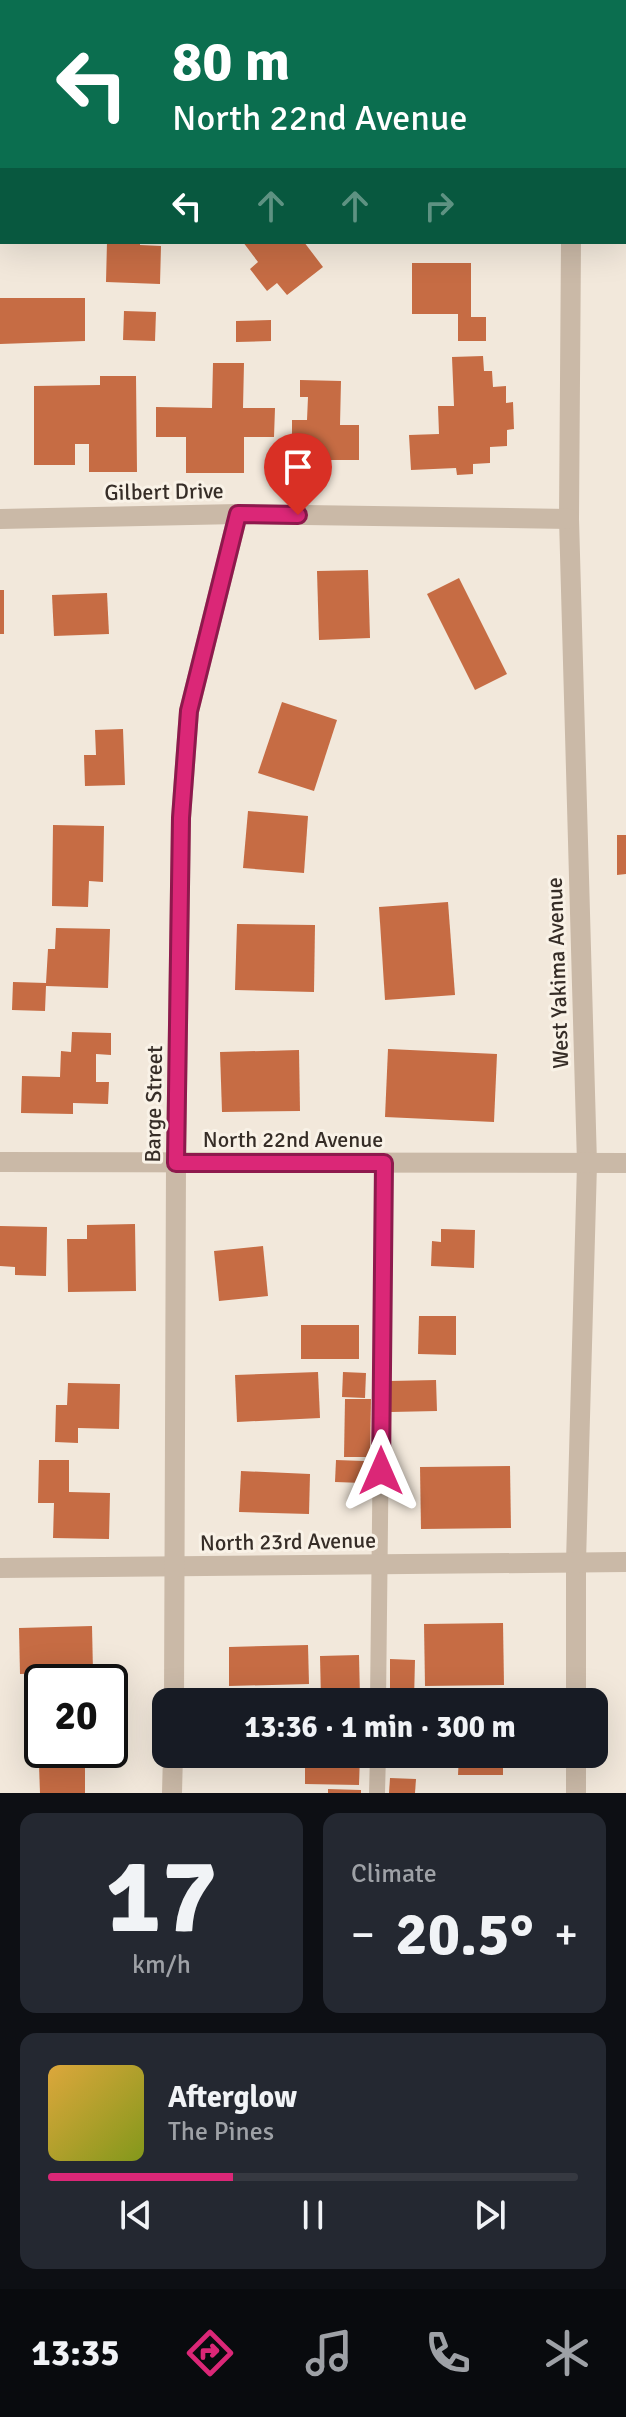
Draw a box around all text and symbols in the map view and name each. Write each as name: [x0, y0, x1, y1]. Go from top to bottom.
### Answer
text: 80 m: [172, 27, 290, 96]
icon: left: [40, 32, 144, 136]
text: North 22nd Avenue: [172, 96, 467, 141]
icon: left: [165, 184, 209, 228]
icon: ahead: [249, 184, 293, 228]
icon: ahead: [333, 184, 377, 228]
icon: right: [417, 184, 461, 228]
pin: [264, 433, 332, 515]
icon: arrive: [276, 445, 320, 489]
street label: Gilbert Drive: [104, 477, 224, 506]
street label: West Yakima Avenue: [541, 877, 574, 1069]
street label: Barge Street: [139, 1045, 168, 1163]
street label: North 22nd Avenue: [203, 1126, 383, 1153]
position arrow: [339, 1429, 423, 1513]
street label: North 23rd Avenue: [200, 1526, 376, 1557]
speed limit sign: 20: [24, 1664, 128, 1768]
text: 13:36 · 1 min · 300 m: [244, 1709, 516, 1746]
text: 17: [105, 1833, 218, 1961]
text: Climate: [351, 1858, 437, 1890]
text: 20.5°: [395, 1898, 534, 1972]
text: −: [351, 1908, 375, 1962]
text: +: [554, 1908, 578, 1962]
text: km/h: [132, 1949, 191, 1981]
text: Afterglow: [168, 2079, 297, 2116]
text: The Pines: [168, 2116, 274, 2148]
icon: previous: [114, 2193, 158, 2237]
icon: pause: [291, 2193, 335, 2237]
icon: next: [468, 2193, 512, 2237]
icon: directions: [182, 2325, 238, 2381]
icon: music: [301, 2325, 357, 2381]
icon: phone: [420, 2325, 476, 2381]
icon: climate: [539, 2325, 595, 2381]
text: 13:35: [31, 2331, 120, 2376]

